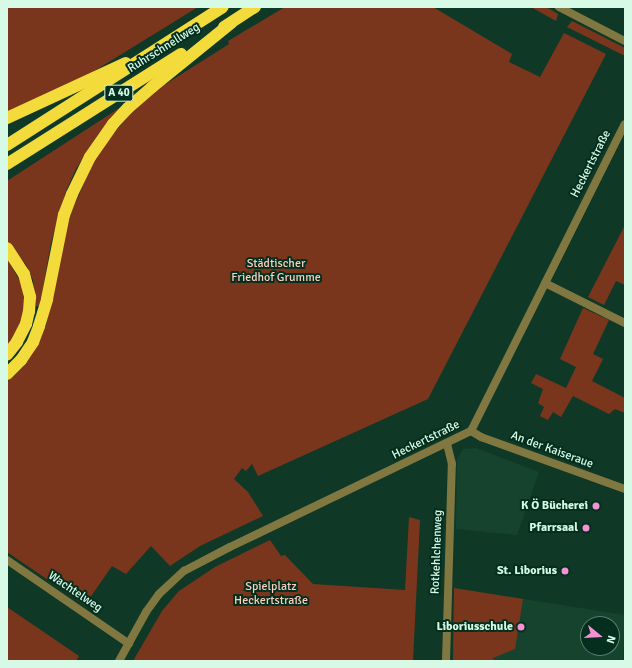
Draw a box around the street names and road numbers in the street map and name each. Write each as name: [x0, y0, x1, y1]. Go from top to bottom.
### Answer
street label: Ruhrschnellweg: [125, 20, 203, 76]
road number: A 40: [104, 84, 134, 102]
street label: Heckertstraße: [568, 128, 614, 200]
street label: Heckertstraße: [390, 417, 462, 463]
street label: An der Kaiseraue: [509, 428, 595, 472]
street label: Rotkehlchenweg: [428, 510, 446, 594]
street label: Wachtelweg: [45, 569, 105, 615]

